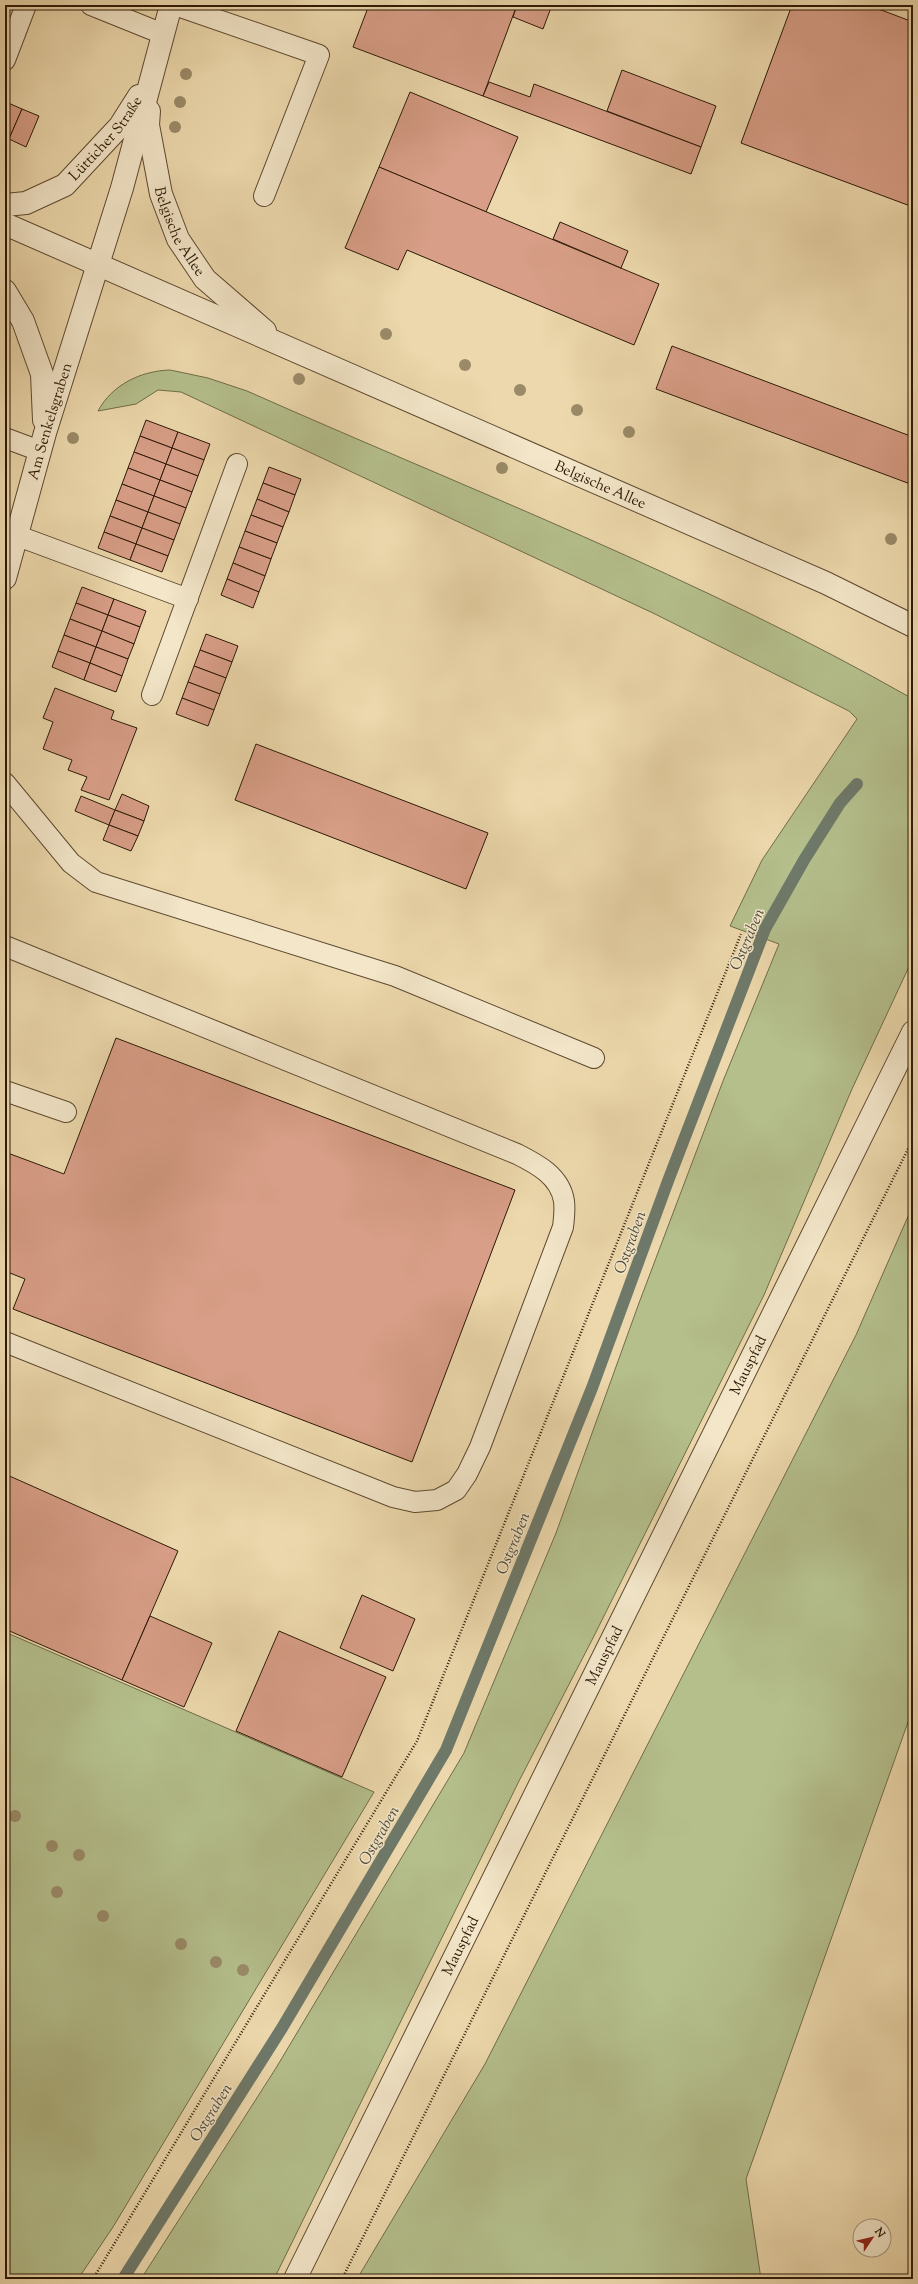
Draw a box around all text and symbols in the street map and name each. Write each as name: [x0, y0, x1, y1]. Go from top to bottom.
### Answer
street label: Lütticher Straße: [65, 93, 148, 186]
street label: Belgische Allee: [148, 185, 209, 281]
street label: Am Senkelsgraben: [24, 360, 78, 483]
street label: Belgische Allee: [551, 457, 649, 515]
water label: Ostgraben: [725, 905, 772, 974]
water label: Ostgraben: [609, 1208, 653, 1277]
street label: Mauspfad: [726, 1332, 773, 1399]
water label: Ostgraben: [491, 1509, 537, 1578]
street label: Mauspfad: [582, 1622, 629, 1689]
water label: Ostgraben: [354, 1802, 407, 1870]
street label: Mauspfad: [438, 1913, 485, 1980]
water label: Ostgraben: [185, 2079, 239, 2147]
north arrow: [852, 2218, 892, 2258]
text: N: [870, 2224, 889, 2241]

